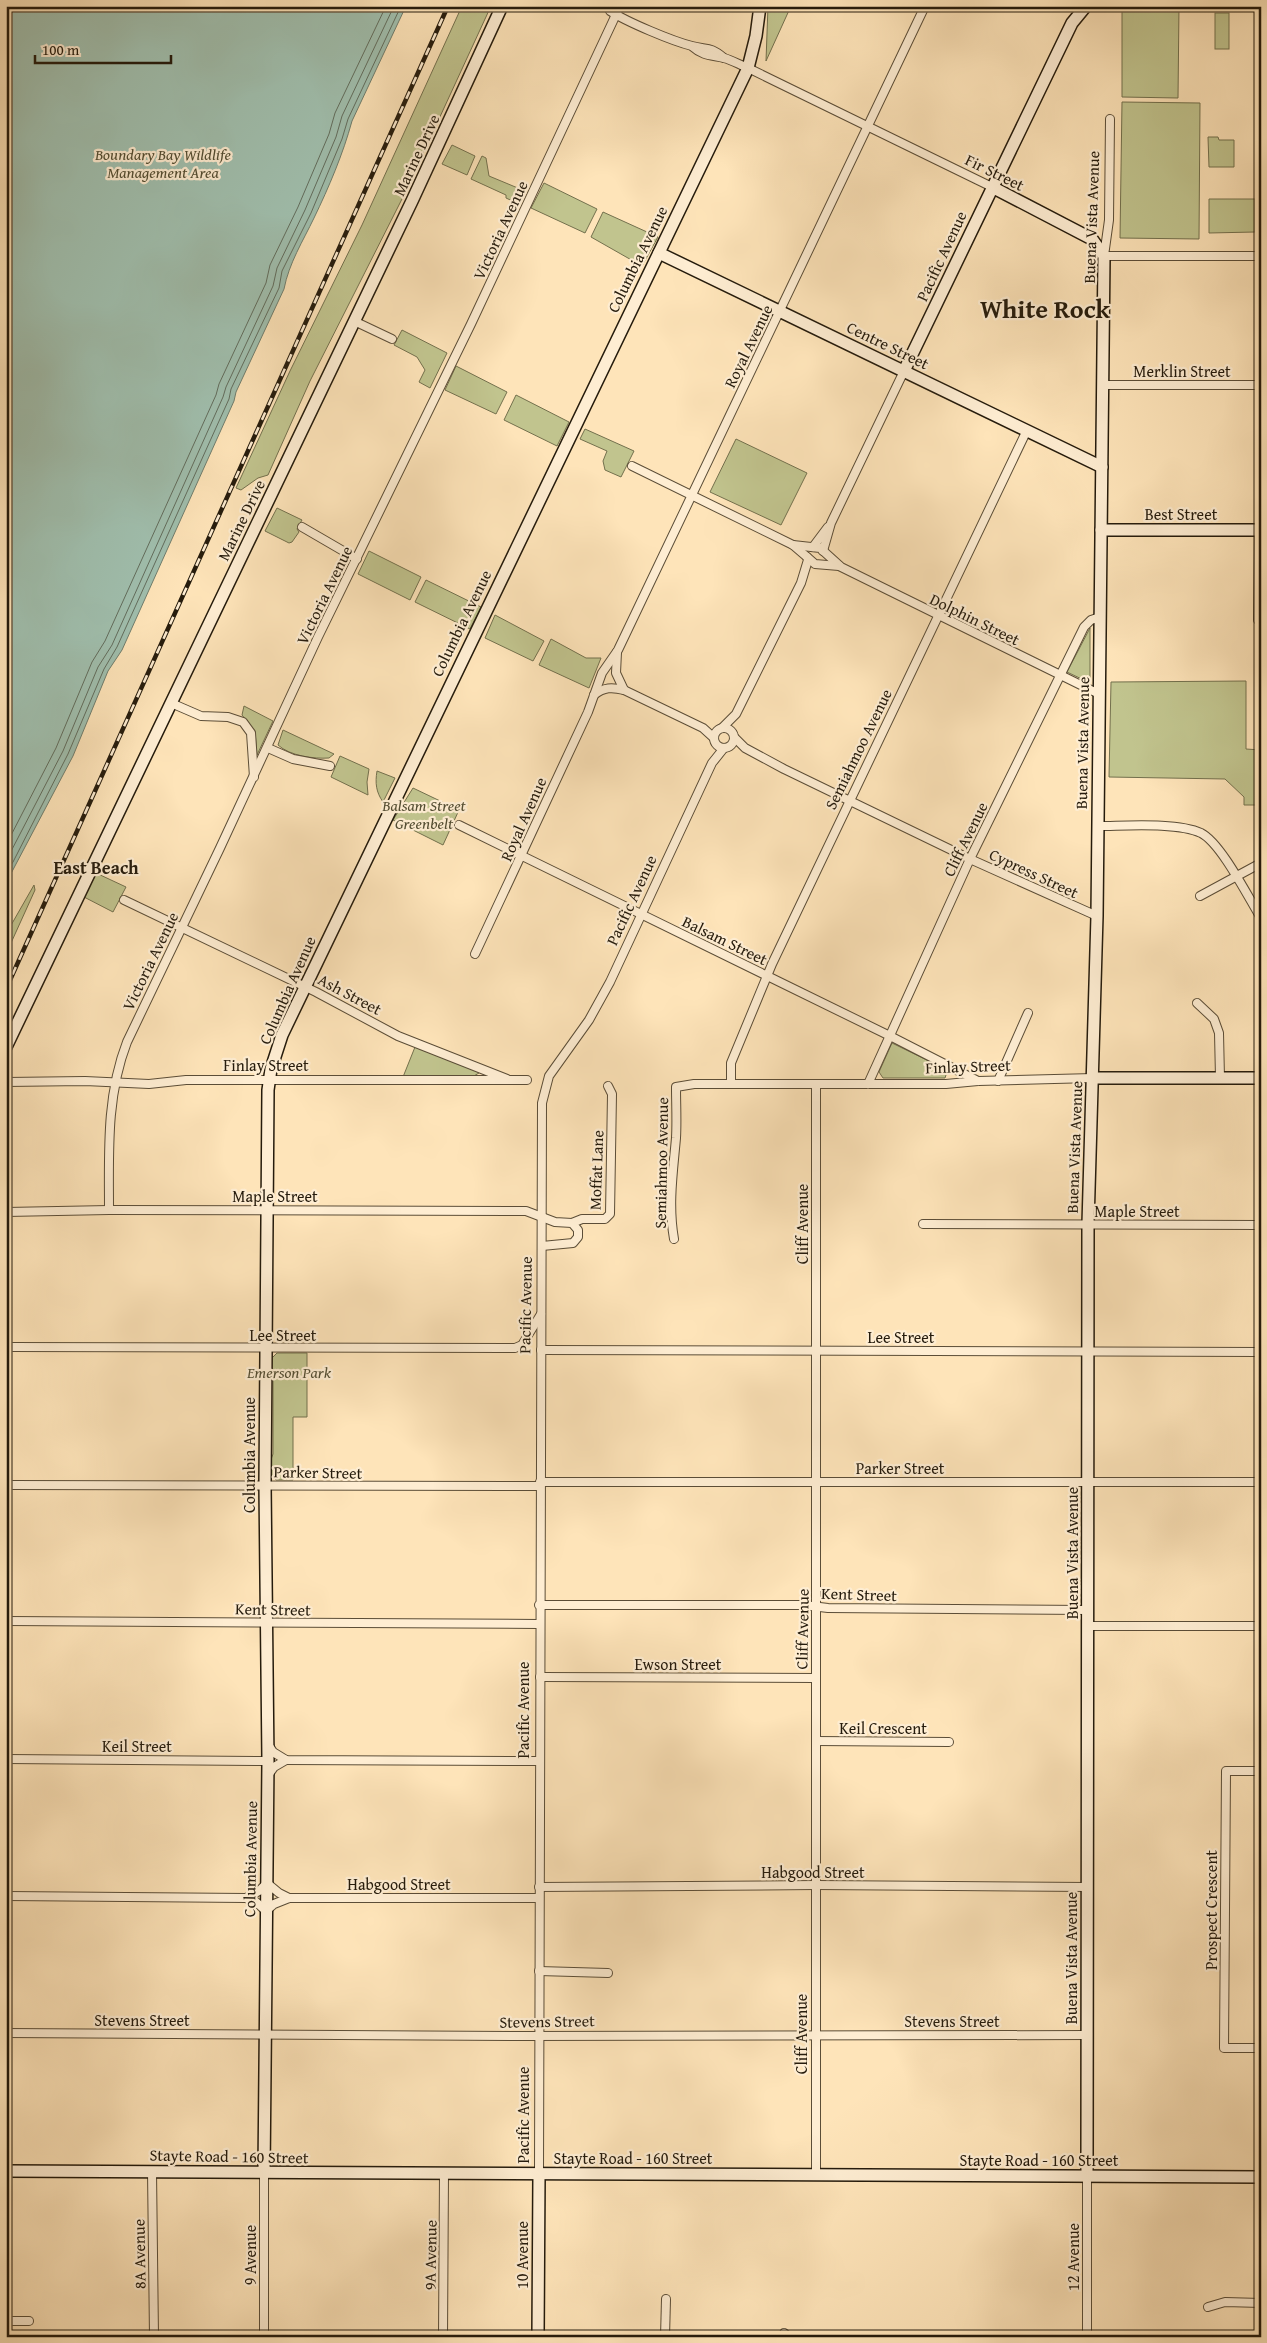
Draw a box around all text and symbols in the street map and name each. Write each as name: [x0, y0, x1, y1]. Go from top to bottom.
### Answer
scale bar: [35, 32, 171, 64]
text: 100 m: [42, 39, 80, 60]
street label: Marine Drive: [387, 110, 445, 200]
park label: Boundary Bay Wildlife Management Area: [94, 142, 232, 184]
street label: Fir Street: [961, 147, 1029, 197]
street label: Buena Vista Avenue: [1077, 150, 1105, 284]
street label: Victoria Avenue: [466, 176, 534, 284]
street label: Columbia Avenue: [601, 202, 673, 316]
street label: Pacific Avenue: [910, 207, 972, 305]
district label: White Rock: [980, 289, 1110, 328]
street label: Royal Avenue: [718, 300, 778, 392]
street label: Centre Street: [843, 315, 933, 375]
street label: Merklin Street: [1133, 359, 1231, 383]
street label: Marine Drive: [211, 475, 271, 565]
street label: Best Street: [1145, 502, 1218, 526]
street label: Victoria Avenue: [290, 542, 358, 648]
street label: Columbia Avenue: [425, 566, 497, 680]
street label: Dolphin Street: [926, 587, 1024, 651]
street label: Buena Vista Avenue: [1069, 677, 1095, 809]
street label: Semiahmoo Avenue: [818, 685, 898, 813]
street label: Royal Avenue: [494, 773, 552, 865]
park label: Balsam Street Greenbelt: [381, 793, 467, 835]
street label: Cliff Avenue: [937, 798, 993, 880]
street label: Cypress Street: [985, 842, 1083, 904]
street label: Pacific Avenue: [600, 851, 662, 949]
district label: East Beach: [53, 854, 139, 881]
street label: Victoria Avenue: [116, 908, 184, 1014]
street label: Balsam Street: [678, 909, 772, 971]
street label: Columbia Avenue: [252, 932, 322, 1048]
street label: Ash Street: [314, 967, 386, 1021]
street label: Finlay Street: [223, 1053, 309, 1077]
street label: Finlay Street: [925, 1053, 1011, 1079]
street label: Buena Vista Avenue: [1060, 1080, 1088, 1214]
street label: Semiahmoo Avenue: [648, 1097, 674, 1229]
street label: Moffat Lane: [583, 1130, 609, 1210]
street label: Maple Street: [232, 1184, 318, 1208]
street label: Cliff Avenue: [790, 1184, 814, 1264]
street label: Maple Street: [1094, 1199, 1180, 1223]
street label: Pacific Avenue: [512, 1256, 538, 1354]
street label: Lee Street: [250, 1323, 317, 1347]
street label: Lee Street: [868, 1325, 935, 1349]
park label: Emerson Park: [246, 1360, 332, 1384]
street label: Columbia Avenue: [237, 1397, 261, 1513]
street label: Parker Street: [856, 1456, 945, 1480]
street label: Parker Street: [273, 1459, 363, 1485]
street label: Buena Vista Avenue: [1060, 1487, 1084, 1619]
street label: Kent Street: [821, 1581, 898, 1607]
street label: Cliff Avenue: [789, 1588, 815, 1670]
street label: Kent Street: [235, 1596, 311, 1622]
street label: Ewson Street: [635, 1652, 722, 1676]
street label: Pacific Avenue: [511, 1661, 535, 1759]
street label: Keil Crescent: [839, 1716, 927, 1740]
street label: Keil Street: [102, 1734, 172, 1758]
street label: Columbia Avenue: [237, 1801, 263, 1917]
street label: Prospect Crescent: [1199, 1850, 1223, 1970]
street label: Habgood Street: [761, 1860, 865, 1884]
street label: Habgood Street: [347, 1872, 451, 1896]
street label: Buena Vista Avenue: [1059, 1892, 1083, 2024]
street label: Cliff Avenue: [789, 1994, 813, 2074]
street label: Stevens Street: [94, 2008, 190, 2032]
street label: Stevens Street: [499, 2008, 595, 2034]
street label: Stevens Street: [904, 2009, 1000, 2033]
street label: Pacific Avenue: [511, 2066, 535, 2164]
street label: Stayte Road - 160 Street: [149, 2143, 309, 2169]
street label: Stayte Road - 160 Street: [554, 2146, 713, 2170]
street label: Stayte Road - 160 Street: [960, 2148, 1119, 2172]
street label: 8A Avenue: [126, 2219, 152, 2289]
street label: 9A Avenue: [417, 2220, 443, 2290]
street label: 10 Avenue: [510, 2221, 534, 2289]
street label: 12 Avenue: [1061, 2223, 1085, 2291]
street label: 9 Avenue: [238, 2225, 262, 2285]

